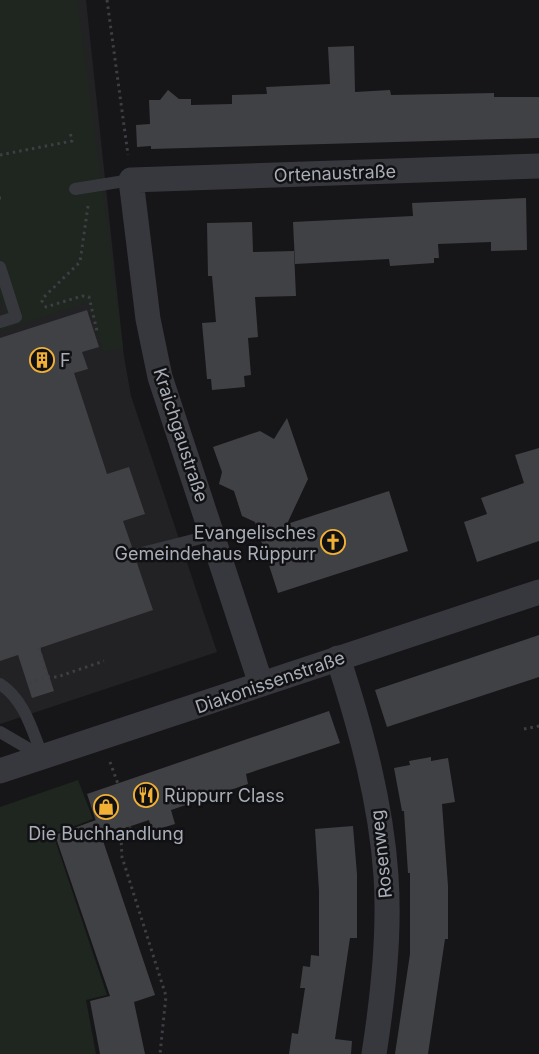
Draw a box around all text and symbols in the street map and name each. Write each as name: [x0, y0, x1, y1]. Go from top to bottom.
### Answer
street label: Ortenaustraße: [274, 160, 396, 186]
building icon: F: [29, 347, 55, 373]
place label: F: [60, 350, 71, 371]
street label: Kraichgaustraße: [149, 365, 213, 505]
place label: Evangelisches Gemeindehaus Rüppurr: [115, 522, 316, 564]
church icon: Evangelisches Gemeindehaus Rüppurr: [320, 529, 346, 555]
street label: Diakonissenstraße: [192, 647, 348, 717]
restaurant icon: Rüppurr Class: [133, 782, 159, 808]
place label: Rüppurr Class: [164, 785, 284, 806]
shop icon: Die Buchhandlung: [93, 794, 119, 820]
street label: Rosenweg: [366, 809, 396, 899]
place label: Die Buchhandlung: [28, 823, 184, 844]

